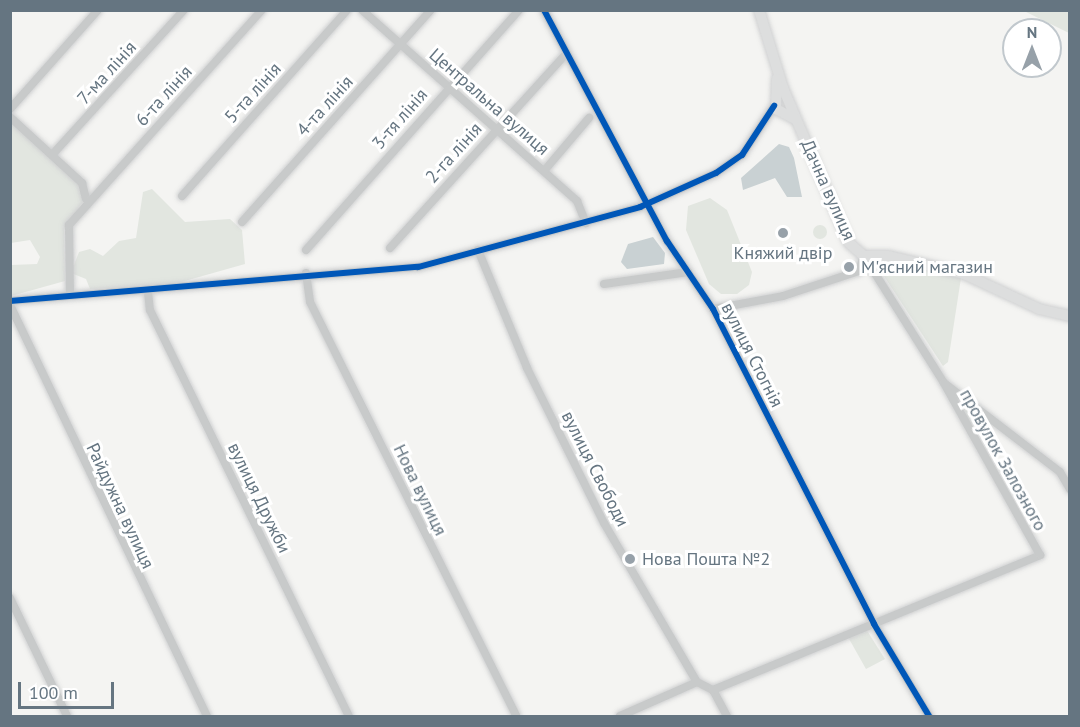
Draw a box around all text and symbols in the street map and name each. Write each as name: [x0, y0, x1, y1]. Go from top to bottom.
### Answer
north arrow: [1002, 18, 1062, 78]
text: N: [1027, 22, 1037, 42]
street label: 7-ма лінія: [73, 37, 141, 109]
street label: Центральна вулиця: [425, 44, 553, 160]
street label: 5-та лінія: [220, 58, 286, 128]
street label: 6-та лінія: [131, 61, 197, 131]
street label: 4-та лінія: [292, 71, 358, 141]
street label: 3-тя лінія: [368, 84, 432, 154]
street label: 2-га лінія: [421, 118, 487, 188]
street label: Дачна вулиця: [796, 136, 860, 244]
marker: Княжий двір: [776, 226, 790, 240]
place label: Княжий двір: [734, 242, 832, 264]
place label: М'ясний магазин: [861, 256, 993, 278]
marker: М'ясний магазин: [842, 260, 856, 274]
street label: вулиця Стогнія: [716, 299, 788, 411]
street label: провулок Залозного: [955, 385, 1051, 535]
street label: вулиця Свободи: [557, 408, 633, 530]
street label: вулиця Дружби: [223, 439, 295, 557]
street label: Райдужна вулиця: [81, 440, 159, 572]
street label: Нова вулиця: [389, 441, 451, 539]
place label: Нова Пошта №2: [642, 548, 770, 570]
marker: Нова Пошта №2: [623, 552, 637, 566]
scale bar: [21, 670, 117, 708]
text: 100 m: [29, 681, 78, 704]

